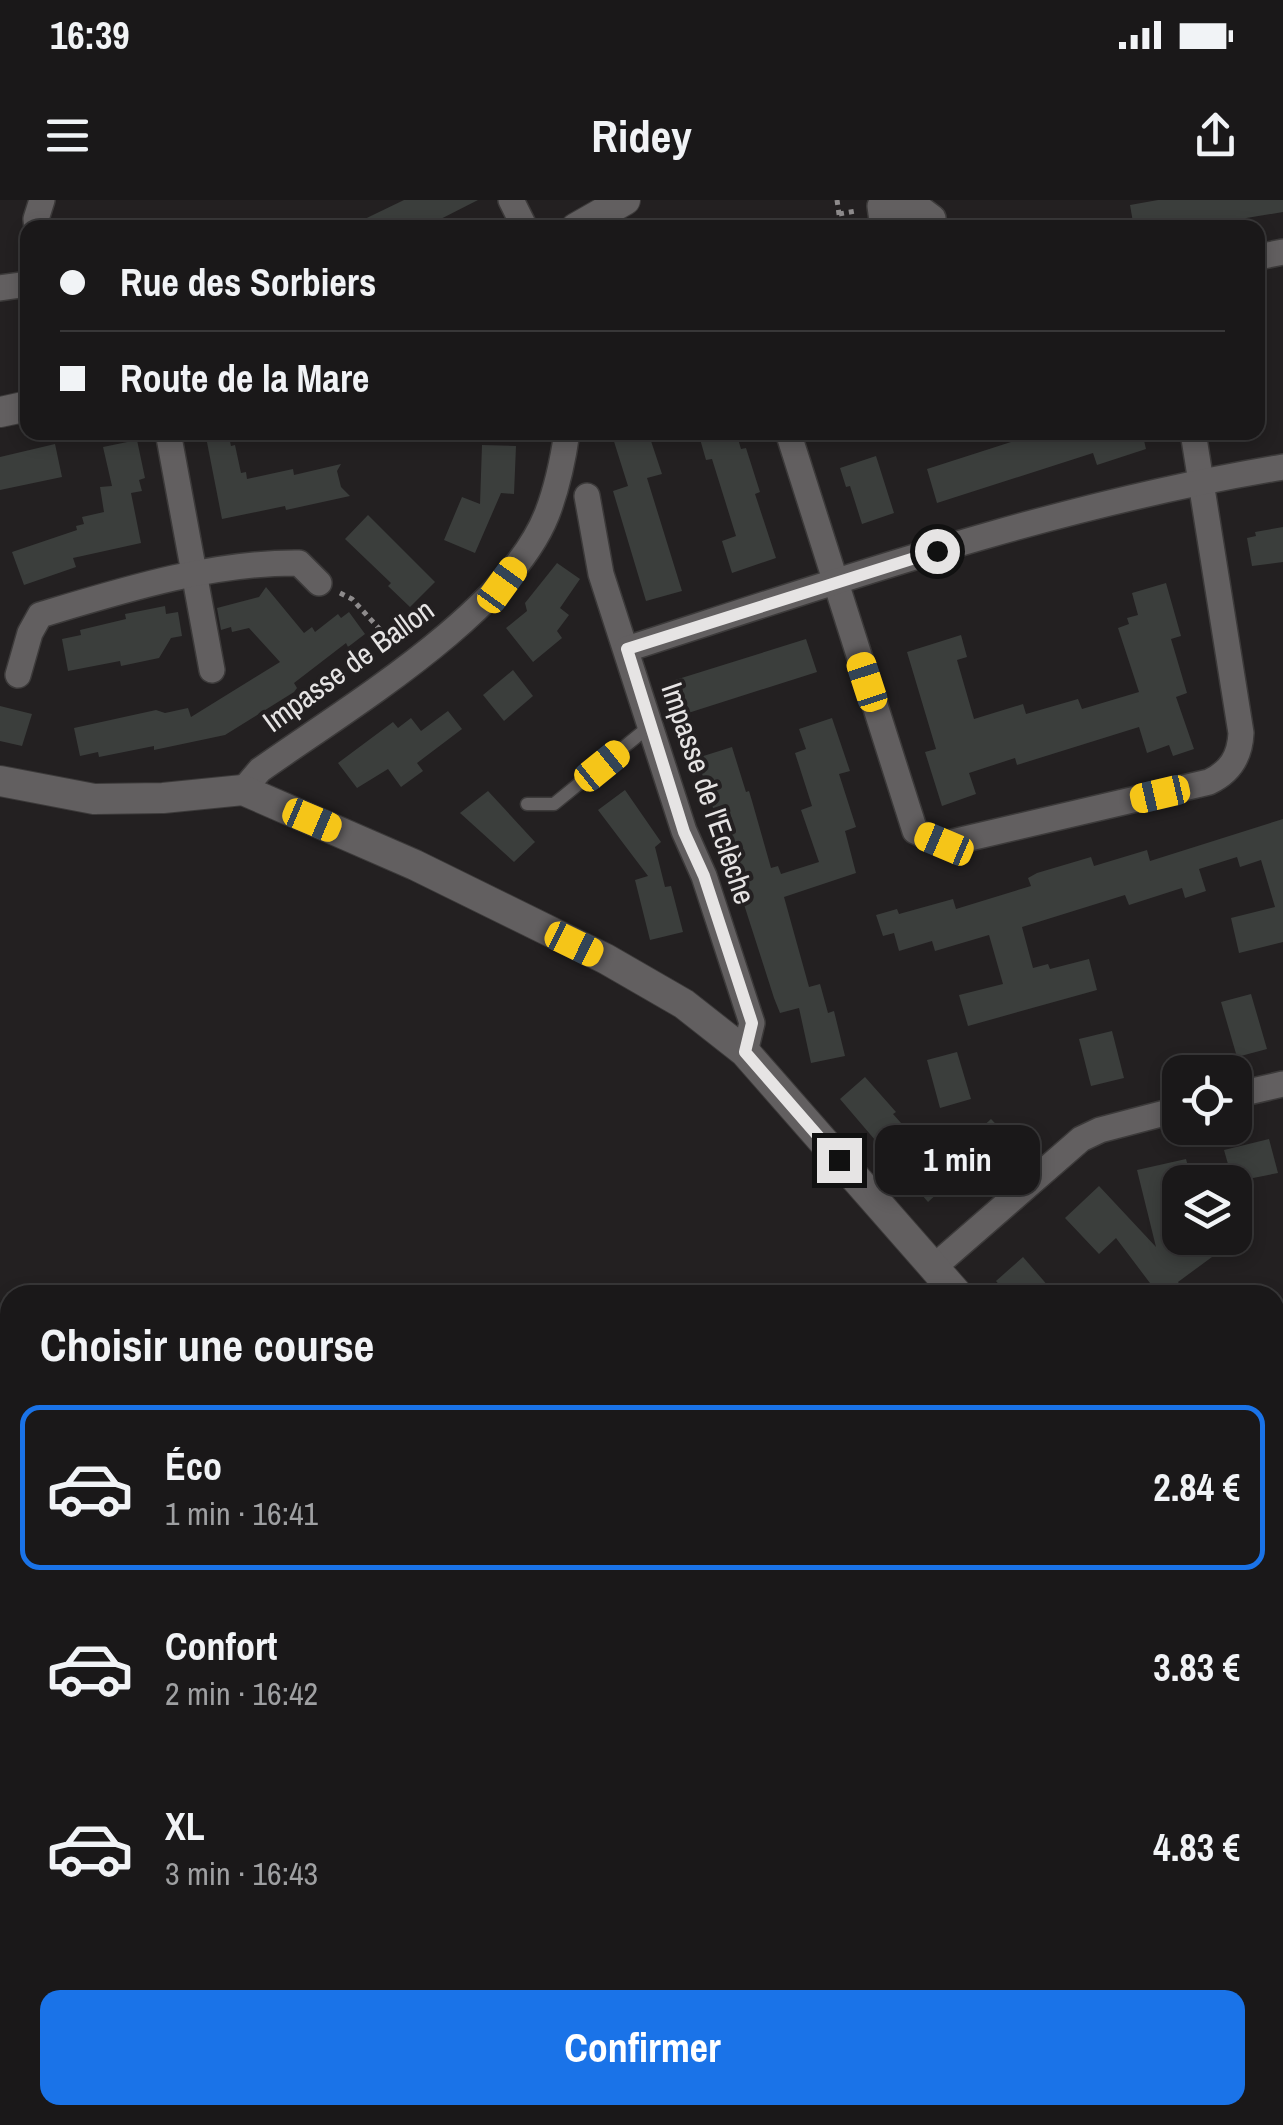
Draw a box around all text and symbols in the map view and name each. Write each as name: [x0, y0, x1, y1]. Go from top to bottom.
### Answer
text: 16:39: [50, 10, 130, 61]
text: Ridey: [591, 105, 692, 166]
icon: menu: [40, 108, 95, 163]
icon: share: [1188, 108, 1243, 163]
text: Rue des Sorbiers: [120, 257, 376, 308]
text: Route de la Mare: [120, 353, 369, 404]
route start: [915, 529, 960, 574]
car: [472, 552, 532, 618]
street label: Impasse de Ballon: [254, 589, 442, 741]
car: [843, 649, 891, 715]
street label: Impasse de l'Eclèche: [652, 677, 766, 909]
car: [569, 735, 635, 797]
car: [1127, 773, 1193, 815]
car: [279, 794, 345, 846]
car: [911, 818, 977, 870]
car: [540, 917, 608, 971]
map controls: [1162, 1055, 1252, 1255]
button: locate: [1162, 1055, 1252, 1145]
callout: 1 min: [874, 1125, 1039, 1195]
route end: [817, 1138, 862, 1183]
text: 1 min: [923, 1138, 992, 1181]
button: layers: [1162, 1165, 1252, 1255]
text: Choisir une course: [40, 1314, 374, 1375]
text: Éco: [165, 1441, 222, 1492]
icon: car: [45, 1443, 135, 1533]
text: 2.84 €: [1153, 1462, 1240, 1513]
text: 1 min · 16:41: [165, 1492, 318, 1535]
text: Confort: [165, 1621, 277, 1672]
icon: car: [45, 1623, 135, 1713]
text: 3.83 €: [1153, 1642, 1240, 1693]
text: 2 min · 16:42: [165, 1672, 318, 1715]
text: XL: [165, 1801, 205, 1852]
icon: car: [45, 1803, 135, 1893]
text: 4.83 €: [1153, 1822, 1240, 1873]
text: 3 min · 16:43: [165, 1852, 318, 1895]
button: Confirmer: [40, 1990, 1245, 2105]

